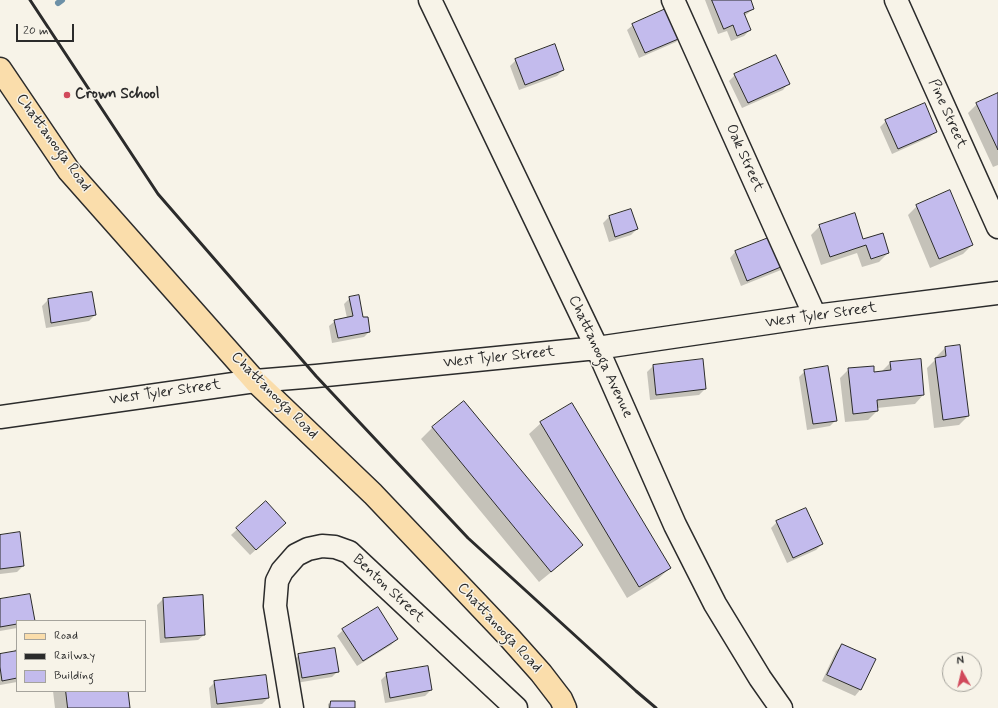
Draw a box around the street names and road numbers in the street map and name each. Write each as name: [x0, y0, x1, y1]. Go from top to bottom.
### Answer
street label: Pine Street: [924, 77, 970, 151]
street label: Chattanooga Road: [12, 91, 94, 195]
street label: Oak Street: [721, 121, 767, 195]
street label: Chattanooga Avenue: [564, 293, 636, 421]
street label: West Tyler Street: [764, 299, 878, 333]
street label: West Tyler Street: [442, 343, 556, 373]
street label: Chattanooga Road: [227, 349, 321, 443]
street label: West Tyler Street: [108, 376, 222, 410]
street label: Benton Street: [348, 551, 428, 627]
street label: Chattanooga Road: [453, 579, 545, 677]

